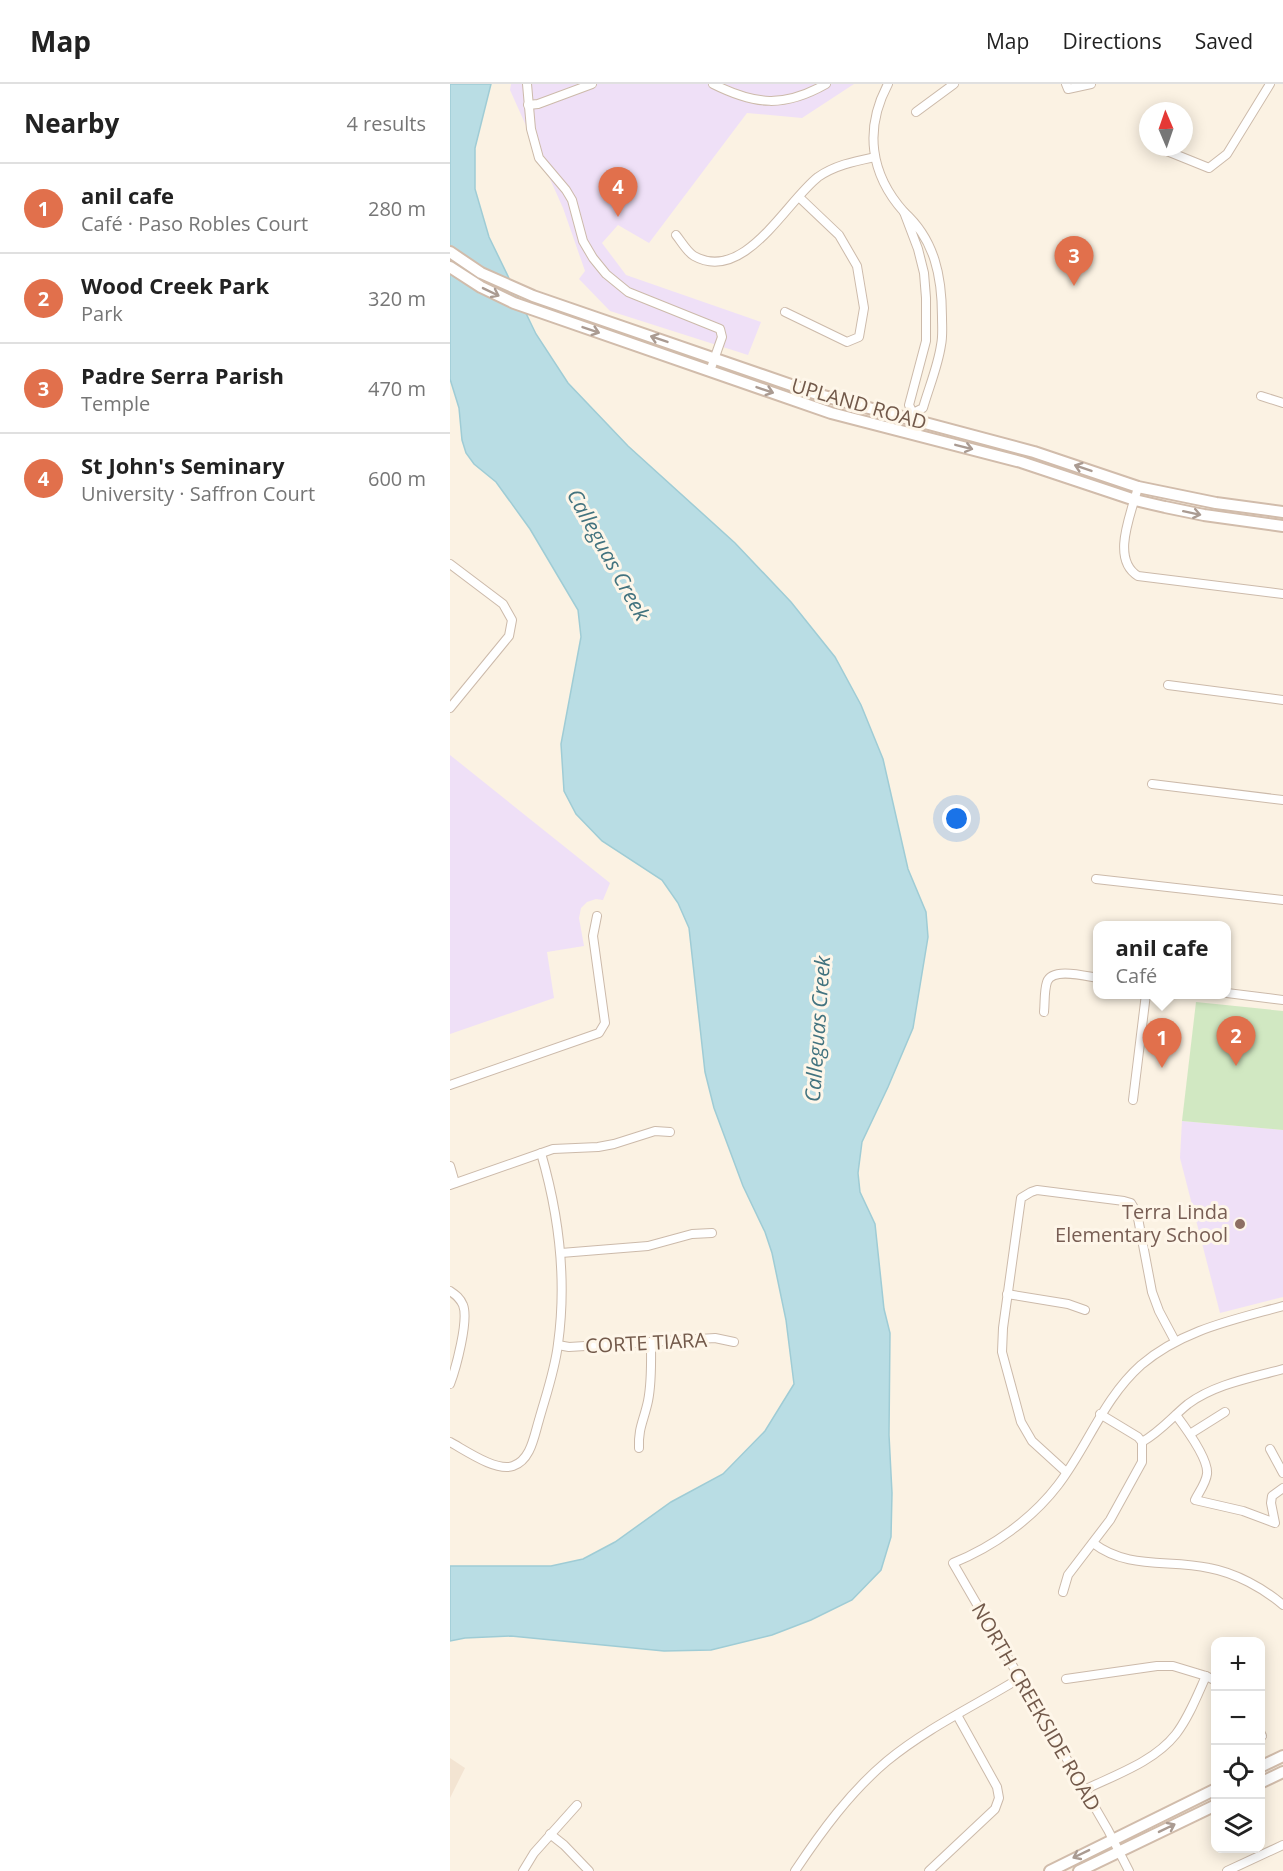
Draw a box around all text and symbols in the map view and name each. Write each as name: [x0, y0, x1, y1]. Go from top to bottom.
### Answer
text: Map: [30, 22, 91, 60]
text: Map: [986, 27, 1029, 55]
text: Directions: [1062, 27, 1162, 55]
text: Saved: [1195, 27, 1253, 55]
north arrow: [1139, 102, 1193, 156]
text: Nearby: [24, 105, 119, 141]
text: 4 results: [346, 110, 426, 137]
pin: 4: [598, 168, 638, 217]
text: anil cafe: [81, 180, 174, 210]
text: 1: [38, 195, 49, 222]
text: 280 m: [368, 195, 426, 222]
text: Café · Paso Robles Court: [81, 210, 308, 237]
pin: 3: [1054, 236, 1094, 286]
text: Wood Creek Park: [81, 270, 269, 300]
text: 2: [38, 285, 49, 312]
text: 320 m: [368, 285, 426, 312]
one-way arrow: [482, 287, 500, 299]
text: Park: [81, 300, 123, 327]
one-way arrow: [582, 325, 600, 336]
one-way arrow: [650, 333, 669, 344]
text: Padre Serra Parish: [81, 360, 284, 390]
street label: UPLAND ROAD: [788, 371, 930, 436]
text: 3: [38, 375, 49, 402]
text: 470 m: [368, 375, 426, 402]
one-way arrow: [755, 386, 774, 397]
text: Temple: [81, 390, 150, 417]
one-way arrow: [954, 442, 973, 453]
text: St John's Seminary: [81, 450, 284, 480]
one-way arrow: [1074, 462, 1093, 473]
text: 4: [38, 465, 49, 492]
text: 600 m: [368, 465, 426, 492]
text: University · Saffron Court: [81, 480, 315, 507]
water label: Calleguas Creek: [561, 484, 657, 626]
one-way arrow: [1182, 508, 1201, 519]
your location: [942, 804, 971, 833]
popup: [1093, 921, 1231, 999]
text: anil cafe: [1115, 932, 1209, 962]
water label: Calleguas Creek: [798, 954, 836, 1103]
text: Café: [1115, 962, 1157, 989]
pin: 2: [1216, 1016, 1256, 1066]
pin: 1: [1142, 1018, 1182, 1068]
place label: Terra Linda Elementary School: [1055, 1198, 1228, 1248]
marker: Terra Linda Elementary School: [1233, 1217, 1247, 1231]
street label: CORTE TIARA: [584, 1326, 708, 1359]
street label: NORTH CREEKSIDE ROAD: [966, 1598, 1107, 1816]
map controls: [1211, 1637, 1265, 1853]
button: +: [1211, 1637, 1265, 1691]
button: −: [1211, 1691, 1265, 1745]
button: locate: [1211, 1745, 1265, 1799]
button: layers: [1211, 1799, 1265, 1853]
one-way arrow: [1158, 1821, 1176, 1833]
one-way arrow: [1073, 1849, 1091, 1861]

